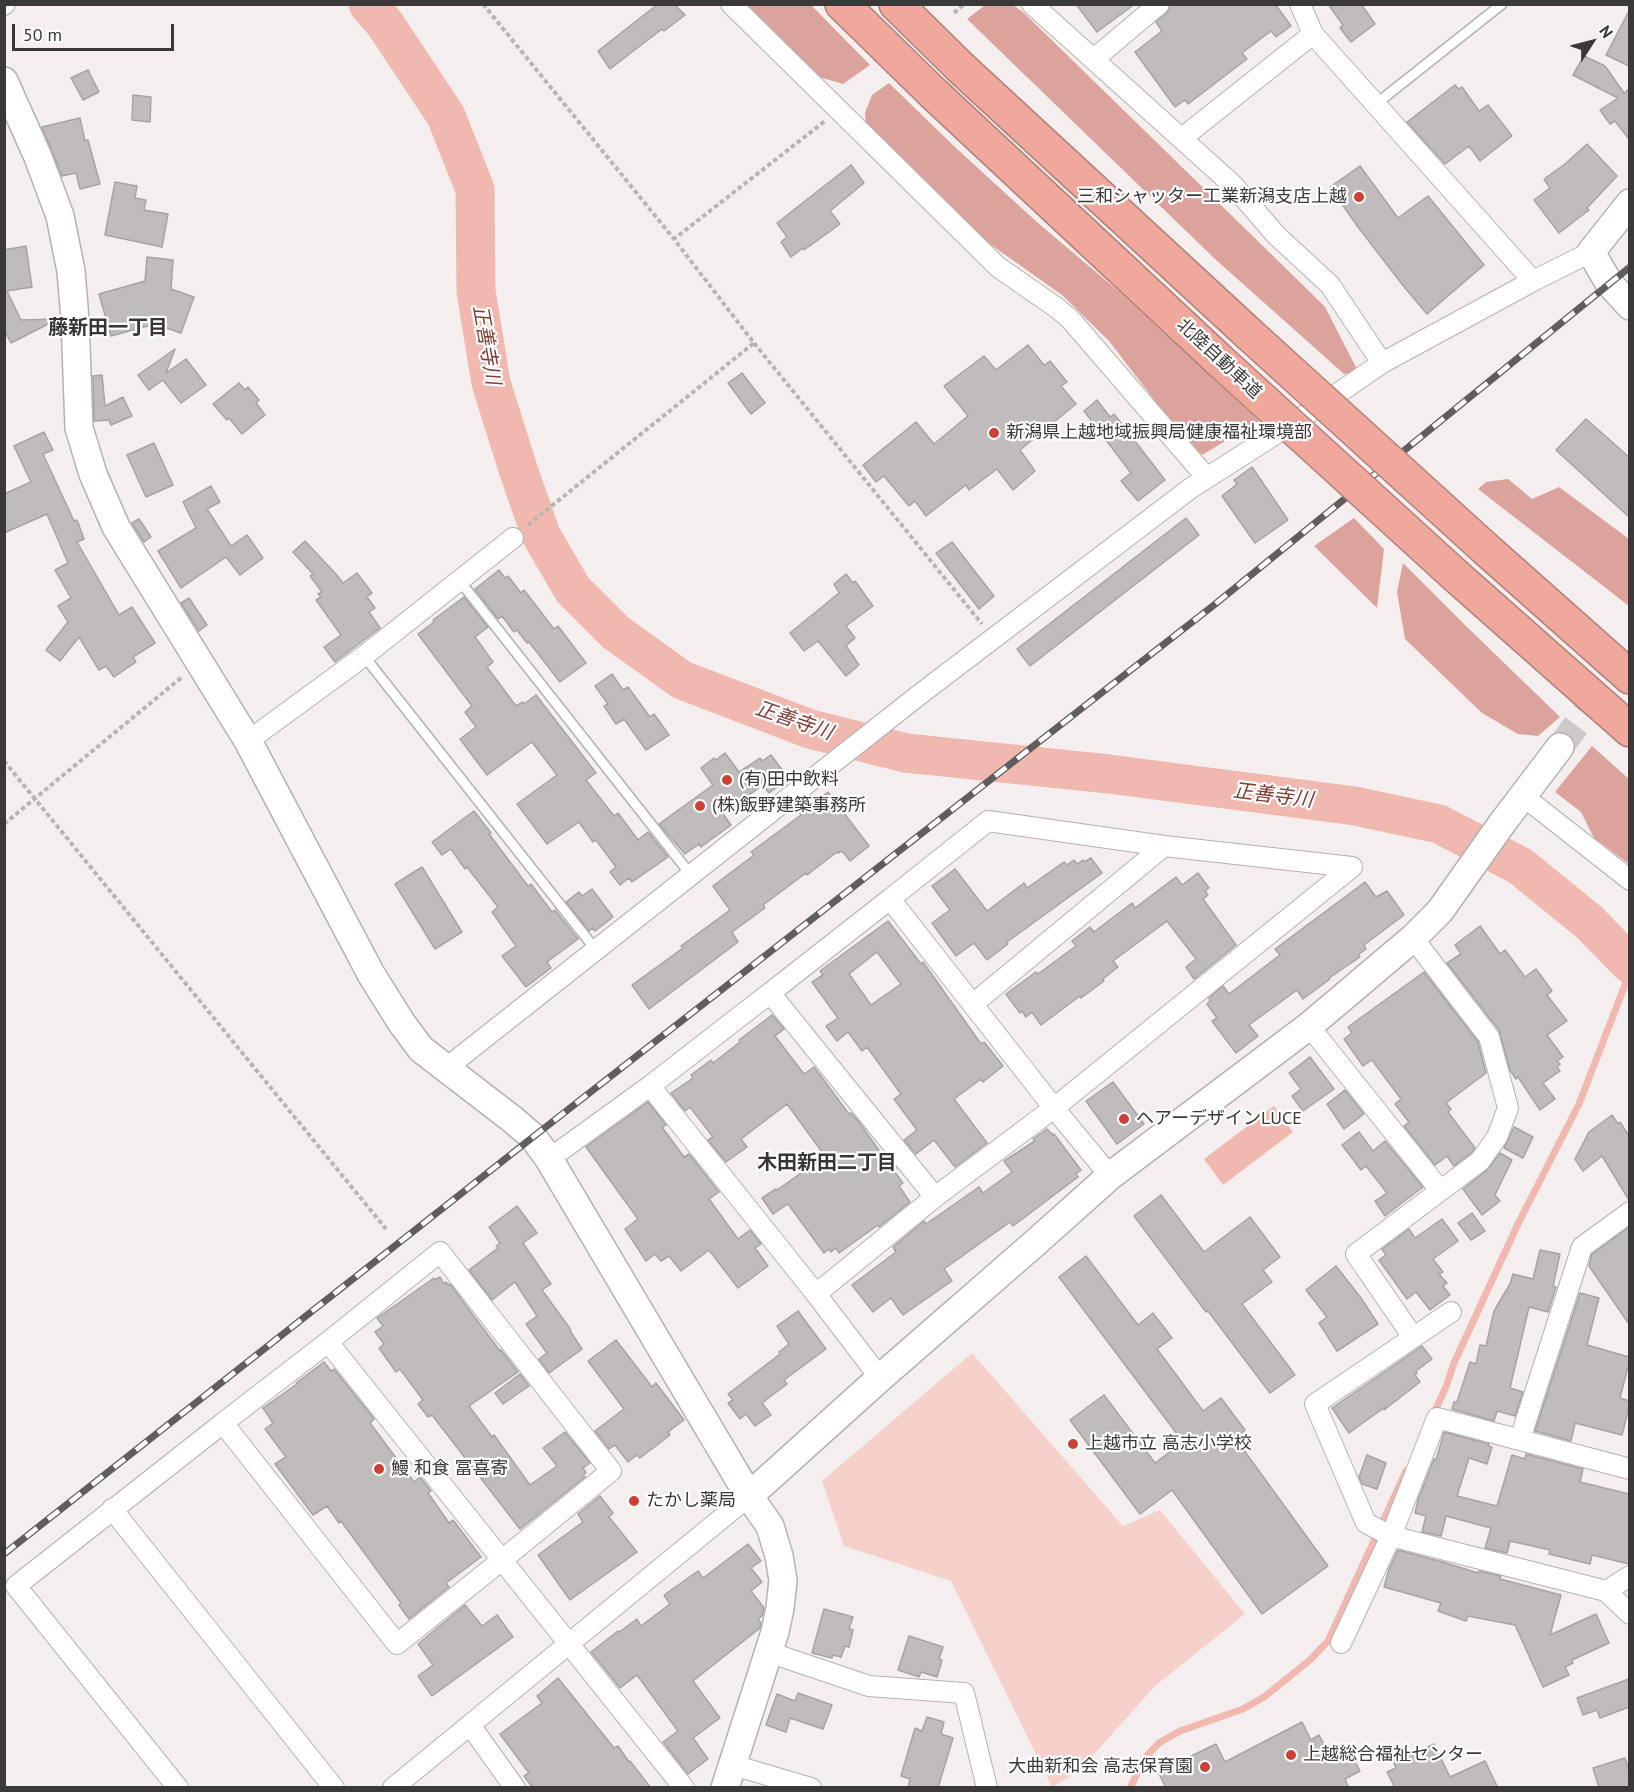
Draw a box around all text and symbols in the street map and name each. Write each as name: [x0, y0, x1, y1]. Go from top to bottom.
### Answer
scale bar: [15, 12, 177, 50]
north arrow: [1562, 12, 1622, 72]
text: N: [1595, 21, 1618, 42]
text: 50 m: [23, 23, 62, 46]
place label: 三和シャッター工業新潟支店上越: [1077, 186, 1347, 208]
marker: 三和シャッター工業新潟支店上越: [1352, 190, 1366, 204]
water label: 正善寺川: [467, 304, 505, 386]
street label: 北陸自動車道: [1172, 314, 1266, 404]
district label: 藤新田一丁目: [48, 316, 168, 340]
place label: 新潟県上越地域振興局健康福祉環境部: [1006, 422, 1312, 444]
marker: 新潟県上越地域振興局健康福祉環境部: [987, 426, 1001, 440]
water label: 正善寺川: [752, 697, 836, 745]
place label: (有)田中飲料: [739, 769, 839, 791]
marker: (有)田中飲料: [720, 773, 734, 787]
water label: 正善寺川: [1232, 779, 1314, 813]
place label: (株)飯野建築事務所: [712, 795, 866, 817]
marker: (株)飯野建築事務所: [693, 799, 707, 813]
place label: ヘアーデザインLUCE: [1136, 1108, 1302, 1130]
marker: ヘアーデザインLUCE: [1117, 1112, 1131, 1126]
district label: 木田新田二丁目: [757, 1151, 897, 1175]
place label: 上越市立 高志小学校: [1085, 1433, 1252, 1455]
marker: 上越市立 高志小学校: [1066, 1437, 1080, 1451]
place label: 鰻 和食 冨喜寄: [391, 1458, 509, 1480]
marker: 鰻 和食 冨喜寄: [372, 1462, 386, 1476]
place label: たかし薬局: [646, 1490, 736, 1512]
marker: たかし薬局: [627, 1494, 641, 1508]
place label: 上越総合福祉センター: [1303, 1744, 1483, 1766]
marker: 上越総合福祉センター: [1284, 1748, 1298, 1762]
place label: 大曲新和会 高志保育園: [1008, 1756, 1193, 1778]
marker: 大曲新和会 高志保育園: [1198, 1760, 1212, 1774]

